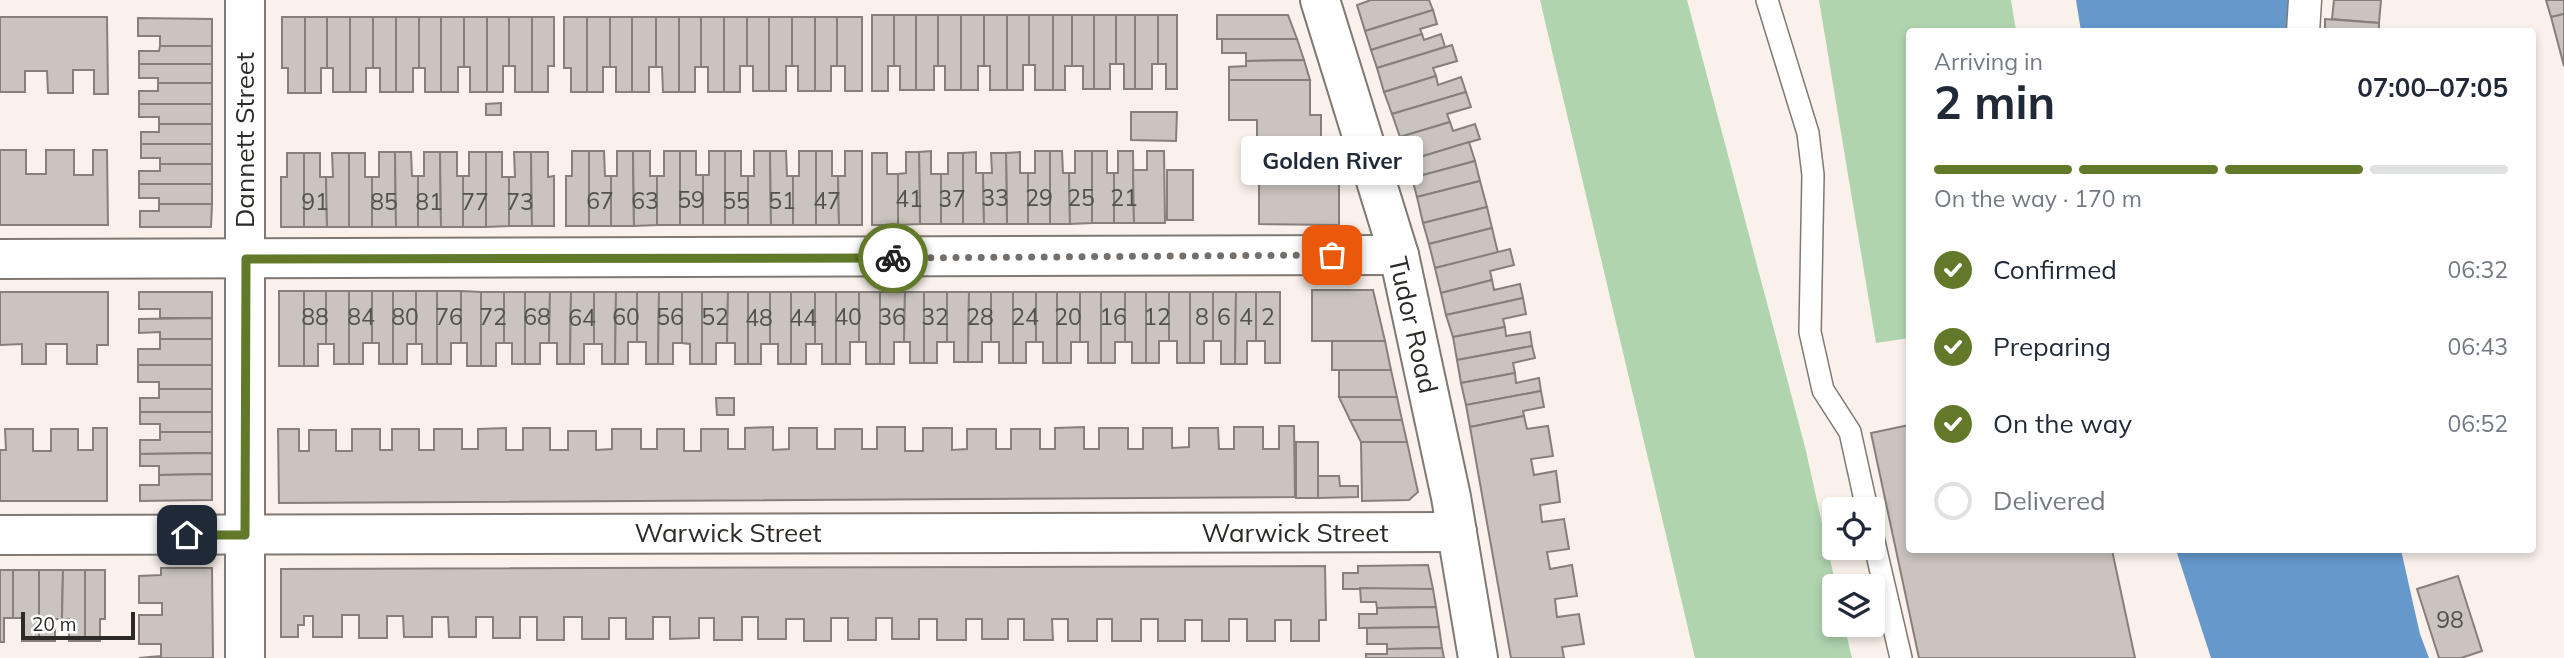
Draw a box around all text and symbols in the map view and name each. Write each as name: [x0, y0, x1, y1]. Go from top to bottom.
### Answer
text: Arriving in: [1934, 47, 2043, 76]
street label: Dannett Street: [228, 52, 261, 228]
text: 07:00–07:05: [2357, 71, 2508, 104]
text: 2 min: [1934, 73, 2055, 131]
callout: Golden River: [1241, 136, 1423, 185]
text: Golden River: [1262, 146, 1402, 175]
house number: 33: [981, 183, 1009, 212]
house number: 29: [1025, 183, 1053, 212]
house number: 25: [1067, 183, 1095, 212]
house number: 21: [1110, 183, 1138, 212]
house number: 41: [895, 184, 923, 213]
house number: 37: [938, 184, 966, 213]
text: On the way · 170 m: [1934, 184, 2142, 213]
house number: 59: [677, 185, 705, 214]
house number: 67: [586, 186, 614, 215]
house number: 63: [631, 186, 659, 215]
house number: 55: [722, 186, 750, 215]
house number: 51: [768, 186, 796, 215]
house number: 47: [813, 186, 841, 215]
house number: 91: [301, 187, 329, 216]
house number: 85: [370, 187, 398, 216]
house number: 81: [415, 187, 443, 216]
house number: 77: [461, 187, 489, 216]
house number: 73: [506, 187, 534, 216]
courier: [858, 223, 928, 293]
pin: [1302, 225, 1362, 285]
icon: bag: [1313, 236, 1351, 274]
icon: bike: [874, 239, 912, 277]
icon: check: [1934, 251, 1972, 289]
street label: Tudor Road: [1382, 253, 1445, 396]
text: Confirmed: [1993, 253, 2117, 286]
text: 06:32: [2448, 255, 2508, 284]
house number: 88: [301, 302, 329, 331]
house number: 84: [347, 302, 375, 331]
house number: 80: [391, 302, 419, 331]
house number: 76: [435, 302, 463, 331]
house number: 72: [479, 302, 507, 331]
house number: 68: [523, 302, 551, 331]
house number: 60: [612, 302, 640, 331]
house number: 56: [656, 302, 684, 331]
house number: 52: [701, 302, 729, 331]
house number: 40: [834, 302, 862, 331]
house number: 36: [878, 302, 906, 331]
house number: 32: [921, 302, 949, 331]
house number: 28: [966, 302, 994, 331]
house number: 24: [1011, 302, 1039, 331]
house number: 20: [1054, 302, 1082, 331]
house number: 16: [1099, 302, 1127, 331]
house number: 12: [1143, 302, 1171, 331]
house number: 8: [1195, 302, 1209, 331]
house number: 6: [1217, 302, 1231, 331]
house number: 4: [1239, 302, 1253, 331]
house number: 2: [1261, 302, 1275, 331]
house number: 64: [568, 303, 596, 332]
house number: 48: [745, 303, 773, 332]
house number: 44: [789, 303, 817, 332]
icon: check: [1934, 328, 1972, 366]
text: Preparing: [1993, 330, 2111, 363]
text: 06:43: [2448, 332, 2508, 361]
icon: check: [1934, 405, 1972, 443]
text: On the way: [1993, 407, 2132, 440]
text: 06:52: [2448, 409, 2508, 438]
text: Delivered: [1993, 484, 2106, 517]
map controls: [1822, 497, 1885, 637]
button: locate: [1822, 497, 1885, 560]
pin: [157, 505, 217, 565]
icon: home: [168, 516, 206, 554]
street label: Warwick Street: [635, 516, 821, 549]
street label: Warwick Street: [1202, 516, 1388, 549]
button: layers: [1822, 574, 1885, 637]
house number: 98: [2436, 605, 2464, 634]
scale bar: [21, 609, 135, 641]
text: 20 m: [32, 612, 76, 636]

